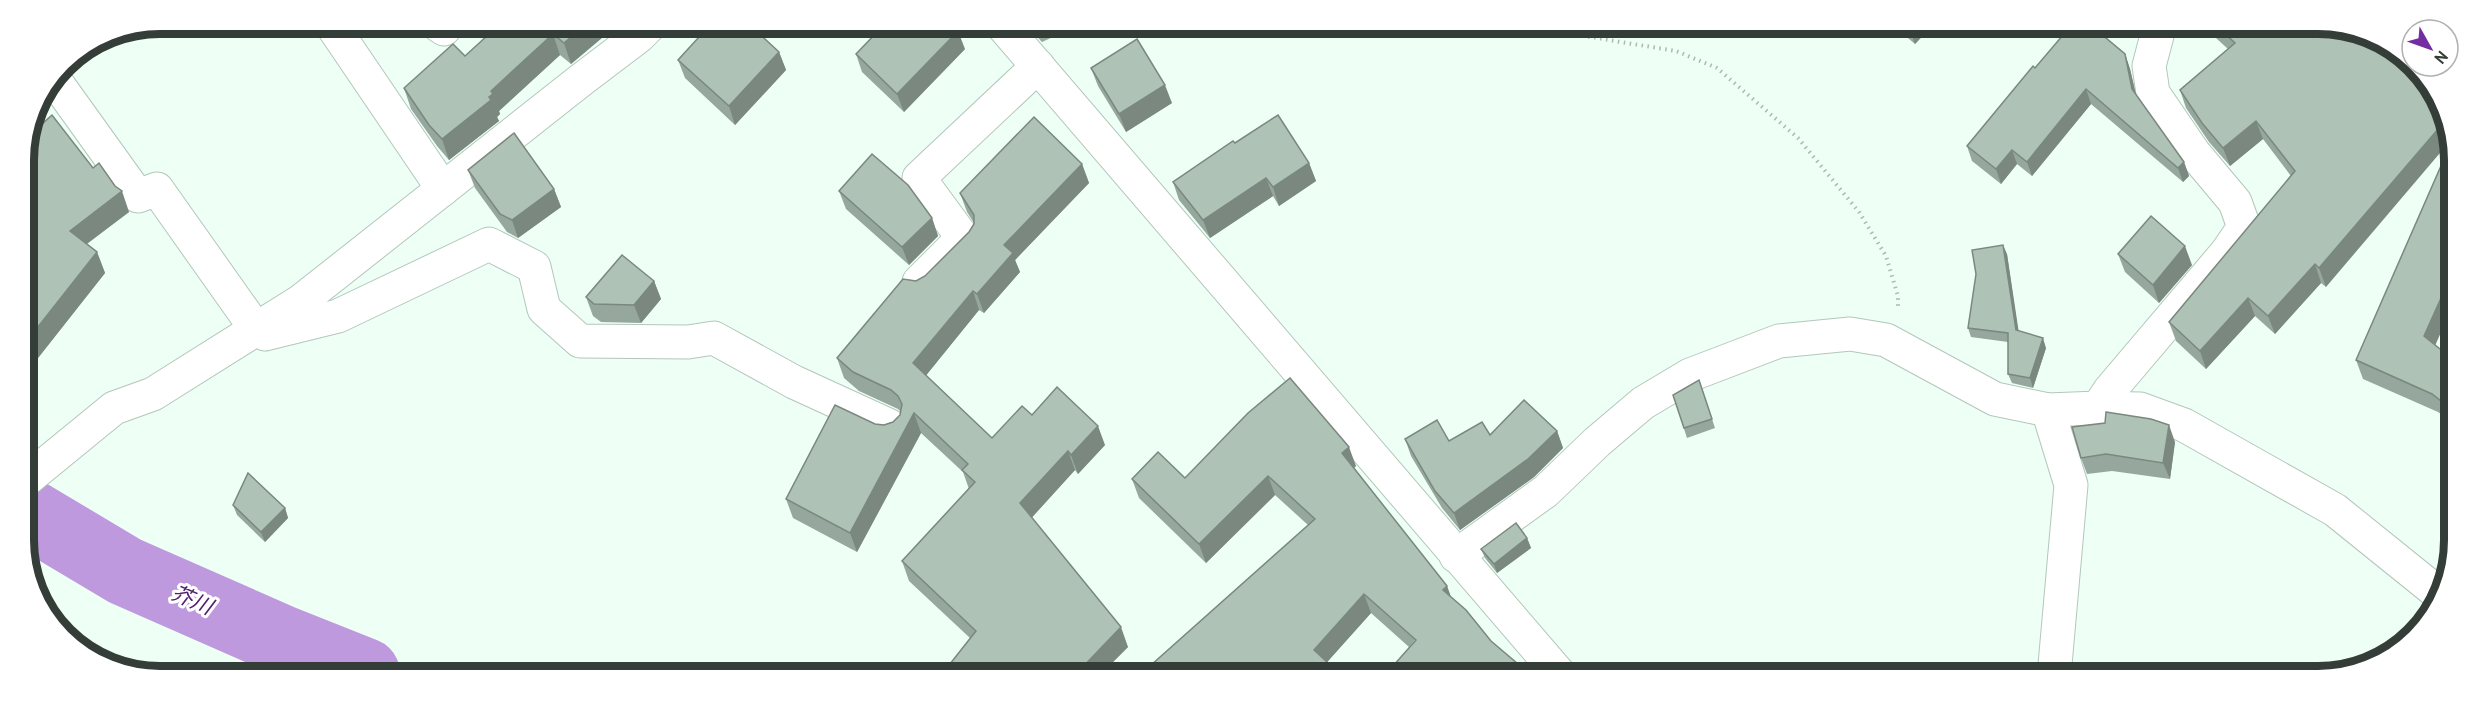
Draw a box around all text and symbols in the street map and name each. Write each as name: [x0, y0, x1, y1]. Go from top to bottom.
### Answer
north arrow: [2400, 18, 2460, 78]
text: N: [2430, 47, 2453, 68]
water label: 芥川: [168, 579, 219, 621]

